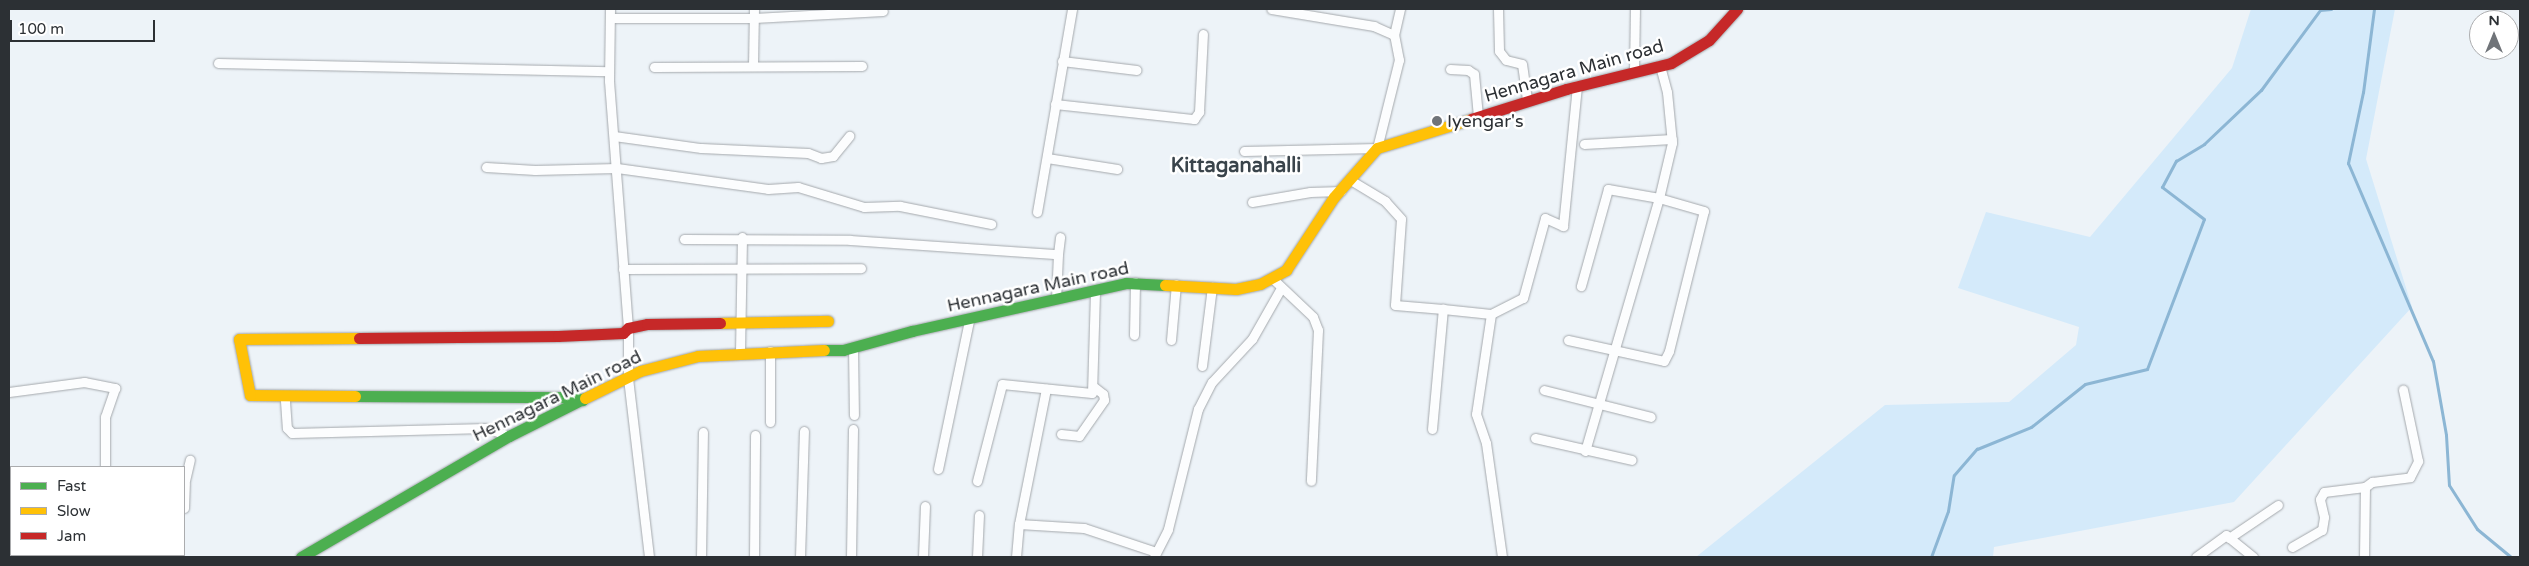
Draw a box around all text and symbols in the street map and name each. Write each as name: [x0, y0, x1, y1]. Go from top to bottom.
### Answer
scale bar: [12, 10, 158, 42]
north arrow: [2469, 10, 2519, 60]
text: N: [2488, 12, 2500, 29]
text: 100 m: [18, 20, 64, 38]
street label: Hennagara Main road: [1482, 35, 1666, 107]
place label: Iyengar's: [1447, 110, 1524, 132]
marker: Iyengar's: [1431, 115, 1443, 127]
district label: Kittaganahalli: [1171, 154, 1301, 178]
street label: Hennagara Main road: [945, 257, 1131, 317]
street label: Hennagara Main road: [469, 346, 645, 446]
legend: [10, 466, 185, 556]
text: Fast: [57, 477, 86, 495]
text: Slow: [57, 502, 91, 520]
text: Jam: [57, 527, 86, 545]

